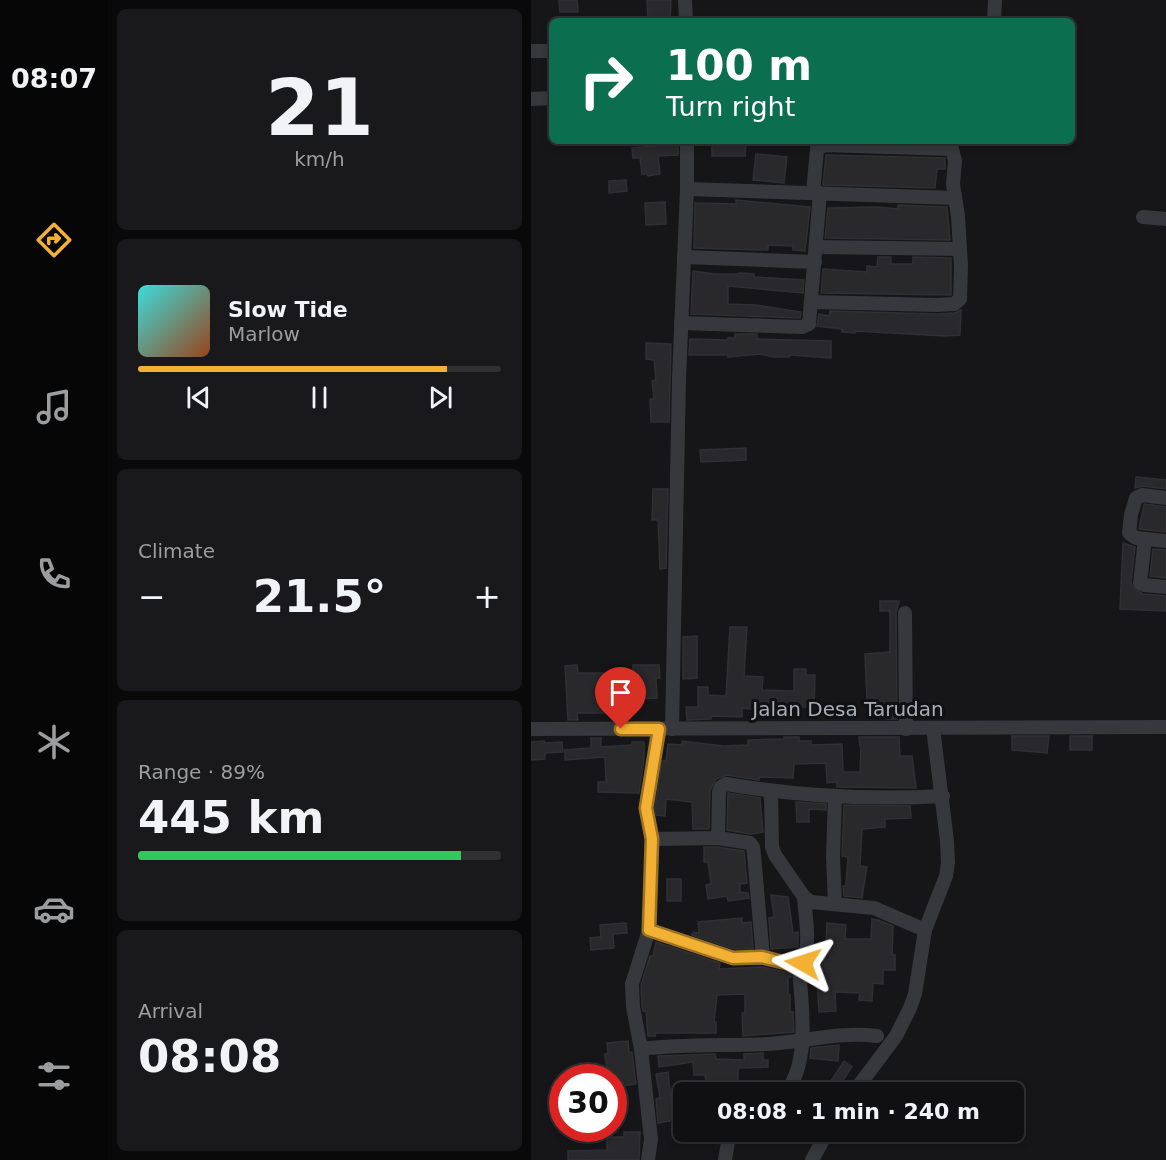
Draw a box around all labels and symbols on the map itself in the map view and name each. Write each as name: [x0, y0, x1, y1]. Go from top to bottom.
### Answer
pin: [595, 667, 646, 729]
street label: Jalan Desa Tarudan: [750, 697, 944, 721]
position arrow: [771, 931, 835, 995]
speed limit sign: 30: [549, 1064, 627, 1142]

